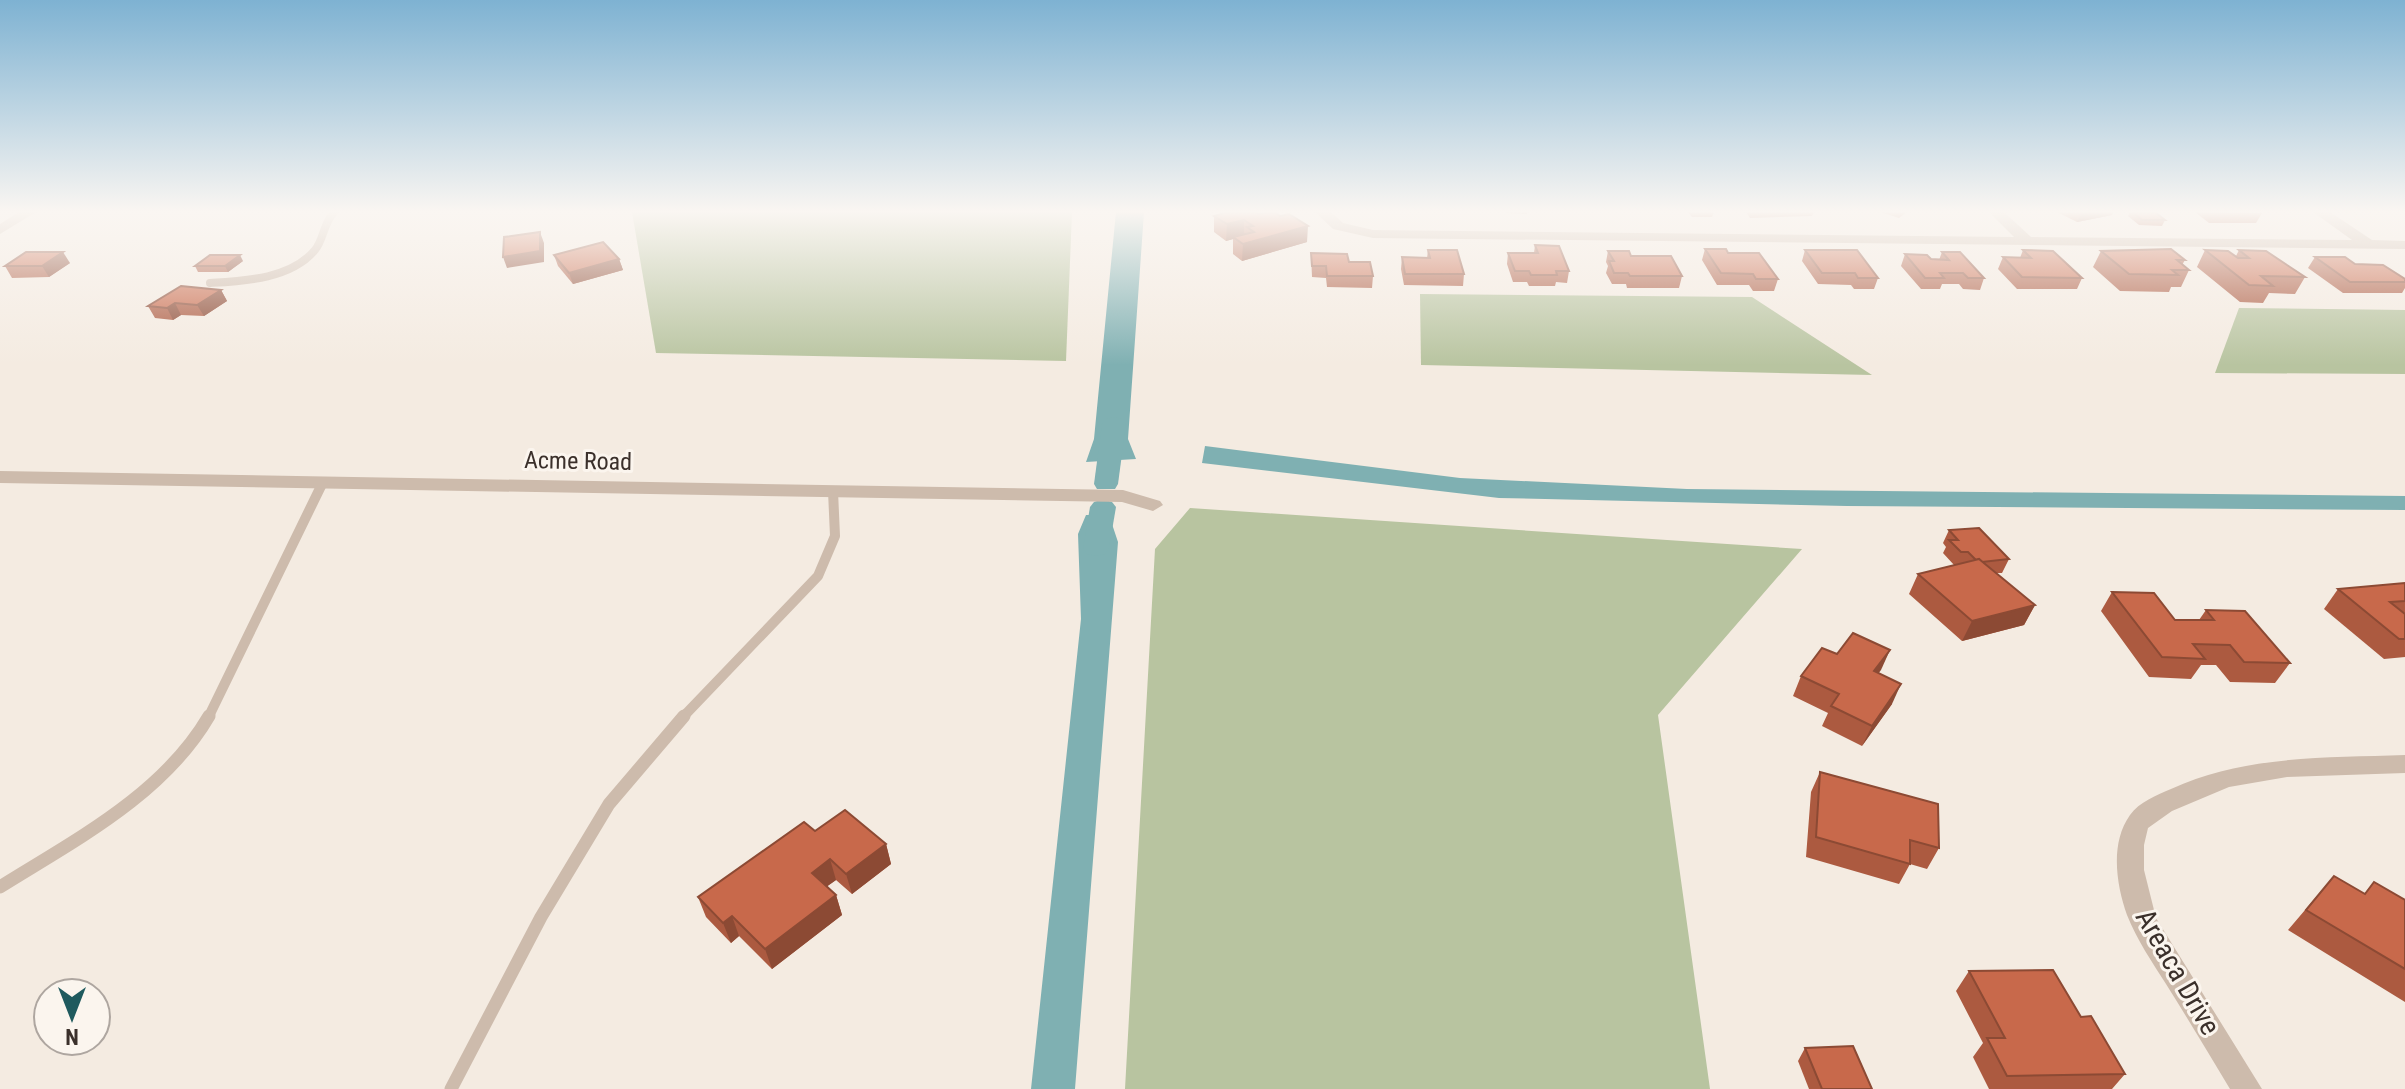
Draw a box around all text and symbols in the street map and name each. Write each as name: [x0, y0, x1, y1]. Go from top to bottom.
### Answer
street label: Acme Road: [524, 446, 632, 476]
street label: Areaca Drive: [2129, 903, 2227, 1041]
north arrow: [32, 977, 112, 1057]
text: N: [65, 1024, 79, 1049]

